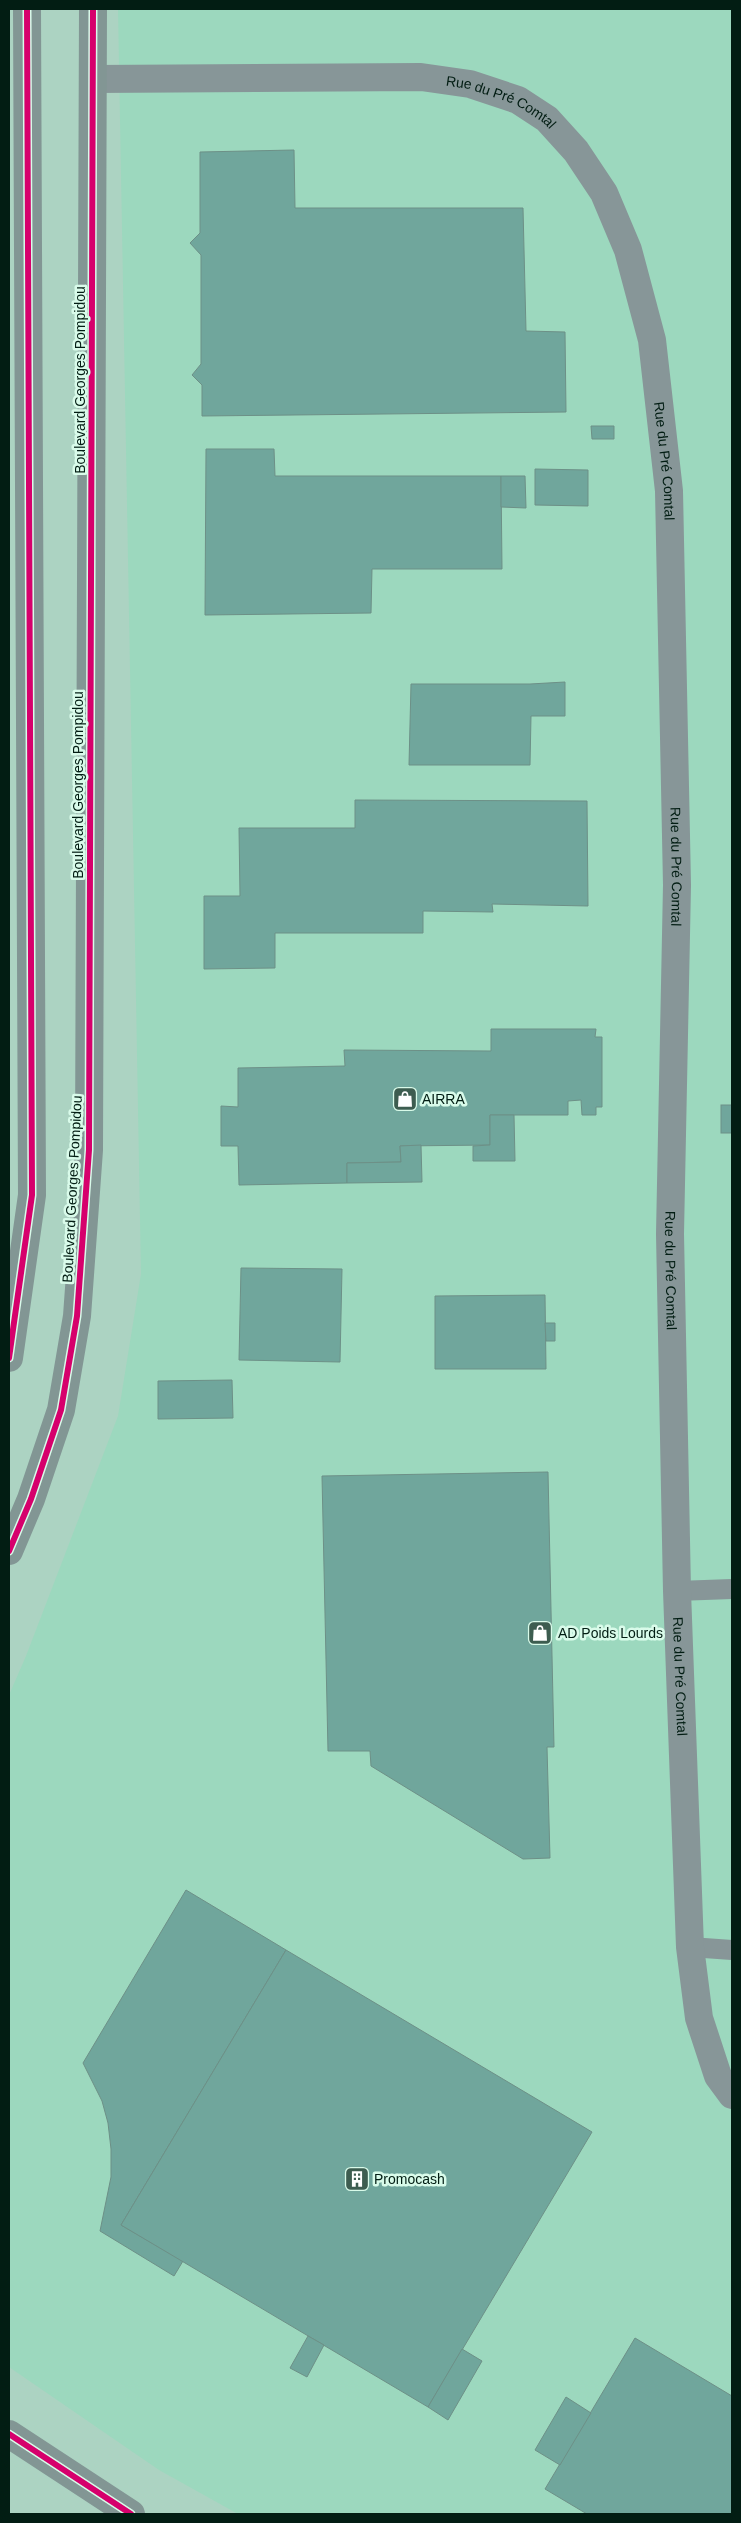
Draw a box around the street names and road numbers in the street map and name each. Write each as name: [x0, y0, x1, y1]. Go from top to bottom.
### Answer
street label: Rue du Pré Comtal: [445, 73, 560, 132]
street label: Boulevard Georges Pompidou: [72, 286, 88, 474]
street label: Rue du Pré Comtal: [651, 401, 678, 520]
street label: Boulevard Georges Pompidou: [70, 691, 86, 879]
street label: Rue du Pré Comtal: [667, 807, 685, 926]
street label: Boulevard Georges Pompidou: [59, 1095, 85, 1283]
street label: Rue du Pré Comtal: [662, 1211, 680, 1330]
street label: Rue du Pré Comtal: [670, 1616, 690, 1736]

